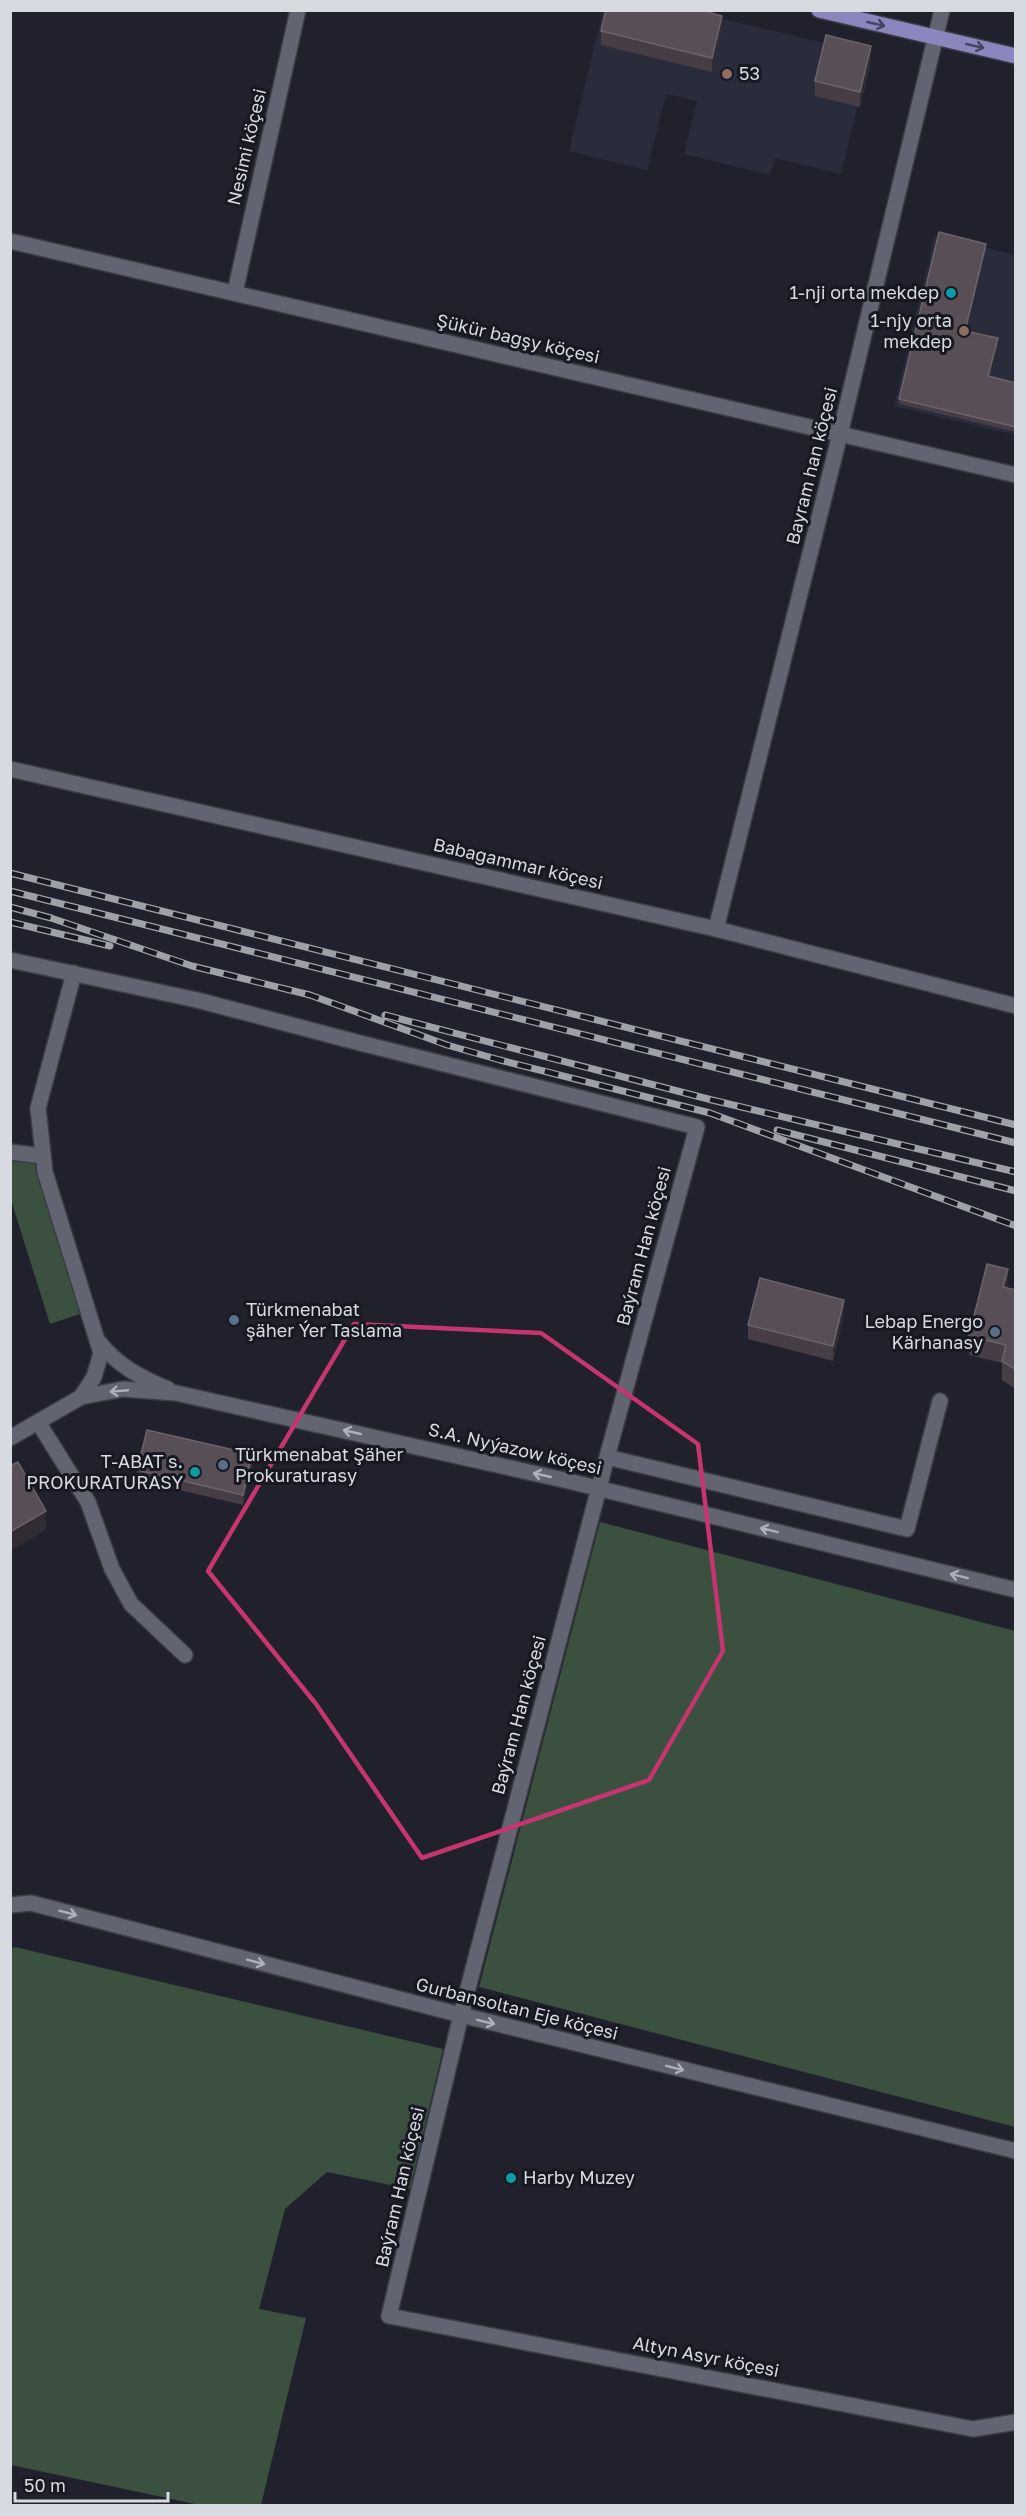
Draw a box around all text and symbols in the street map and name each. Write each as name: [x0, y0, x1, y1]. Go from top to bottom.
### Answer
one-way arrow: [866, 19, 885, 30]
one-way arrow: [965, 41, 985, 52]
place label: 53: [739, 62, 760, 84]
marker: 53: [720, 67, 734, 81]
street label: Nesimi köçesi: [222, 86, 270, 207]
place label: 1-nji orta mekdep: [789, 281, 939, 303]
marker: 1-nji orta mekdep: [944, 286, 958, 300]
street label: Şükür bagşy köçesi: [435, 309, 602, 367]
place label: 1-njy orta mekdep: [870, 309, 952, 352]
marker: 1-njy orta mekdep: [957, 324, 971, 338]
street label: Bayram han köçesi: [781, 385, 841, 547]
street label: Babagammar köçesi: [431, 833, 605, 893]
street label: Baýram Han köçesi: [611, 1164, 675, 1328]
place label: Türkmenabat şäher Ýer Taslama: [246, 1298, 402, 1341]
place label: Lebap Energo Kärhanasy: [864, 1310, 983, 1353]
marker: Türkmenabat şäher Ýer Taslama: [227, 1313, 241, 1327]
marker: Lebap Energo Kärhanasy: [988, 1325, 1002, 1339]
one-way arrow: [110, 1386, 130, 1397]
street label: S.A. Nyýazow köçesi: [426, 1417, 604, 1479]
one-way arrow: [343, 1425, 362, 1437]
place label: Türkmenabat Şäher Prokuraturasy: [235, 1443, 404, 1486]
place label: T-ABAT s. PROKURATURASY: [26, 1450, 183, 1493]
marker: Türkmenabat Şäher Prokuraturasy: [216, 1458, 230, 1472]
marker: T-ABAT s. PROKURATURASY: [188, 1465, 202, 1479]
one-way arrow: [533, 1468, 552, 1480]
one-way arrow: [760, 1524, 779, 1536]
one-way arrow: [949, 1570, 968, 1582]
street label: Baýram Han köçesi: [486, 1633, 550, 1797]
one-way arrow: [58, 1907, 77, 1919]
one-way arrow: [246, 1957, 265, 1969]
street label: Gurbansoltan Eje köçesi: [414, 1972, 621, 2044]
one-way arrow: [476, 2016, 495, 2028]
one-way arrow: [665, 2062, 684, 2074]
street label: Baýram Han köçesi: [370, 2104, 428, 2269]
place label: Harby Muzey: [523, 2166, 635, 2188]
marker: Harby Muzey: [504, 2171, 518, 2185]
street label: Altyn Asyr köçesi: [631, 2331, 781, 2381]
scale bar: [15, 2465, 168, 2503]
text: 50 m: [24, 2474, 66, 2496]

